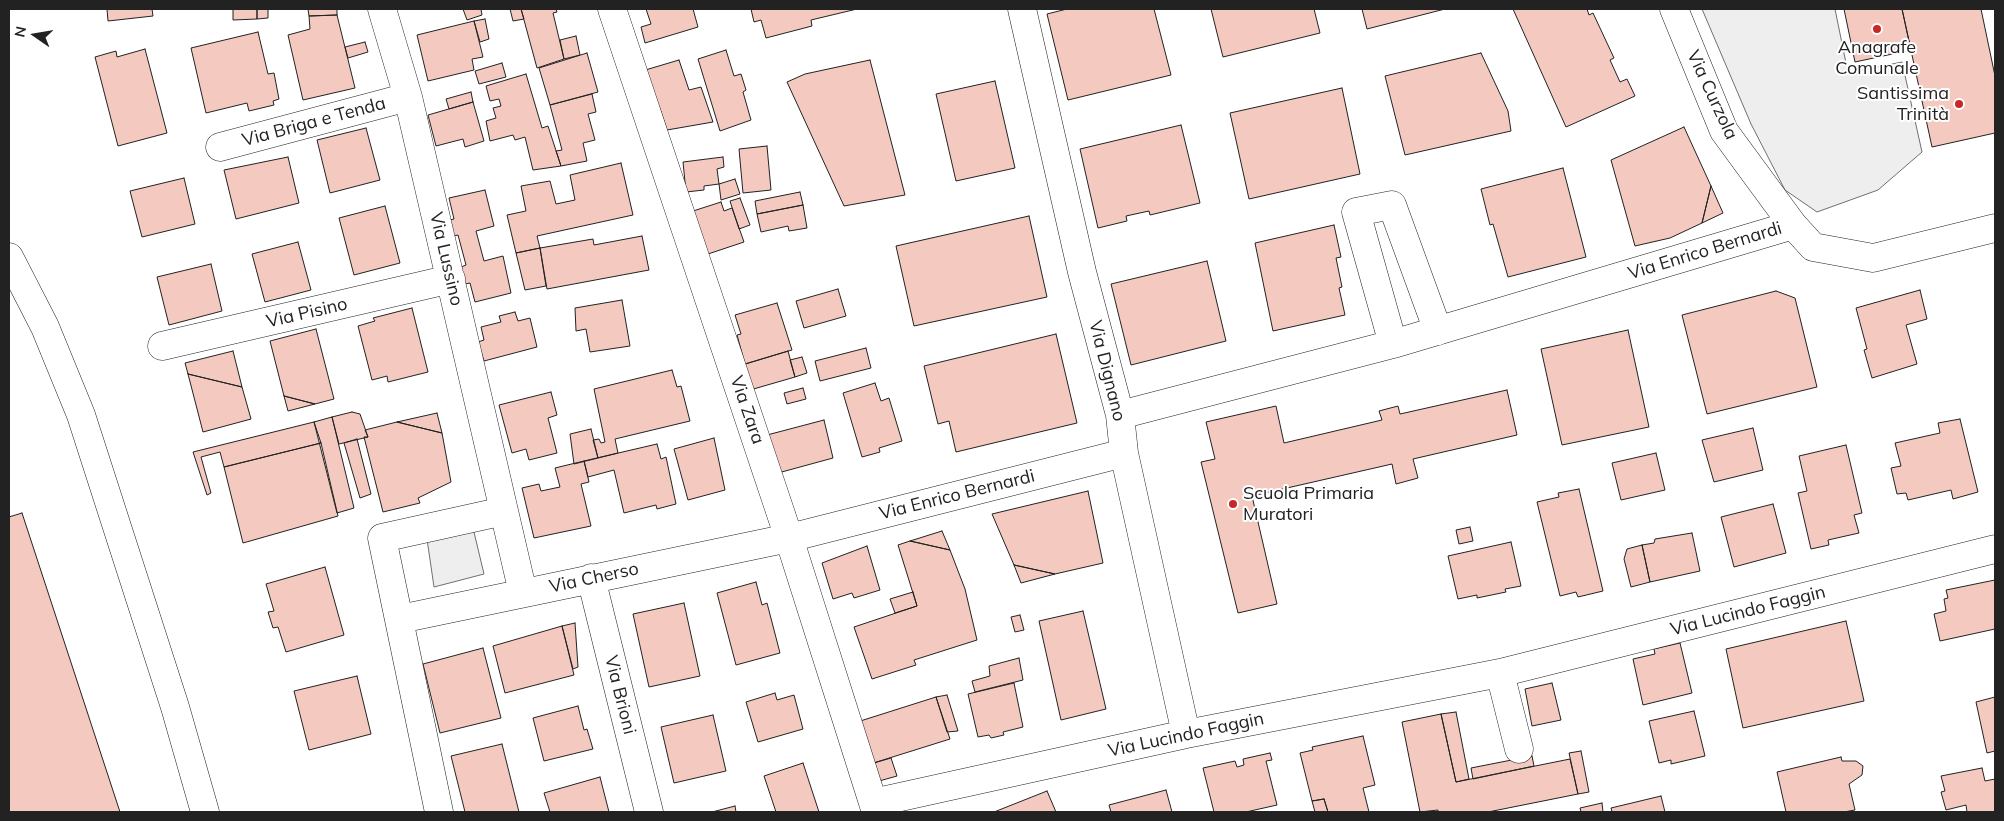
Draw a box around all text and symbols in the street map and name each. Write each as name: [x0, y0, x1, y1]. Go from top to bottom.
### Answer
north arrow: [10, 10, 60, 60]
marker: Anagrafe Comunale: [1871, 23, 1883, 35]
text: N: [10, 24, 30, 39]
place label: Anagrafe Comunale: [1835, 37, 1919, 80]
street label: Via Curzola: [1682, 47, 1742, 143]
place label: Santissima Trinità: [1857, 83, 1949, 126]
street label: Via Briga e Tenda: [240, 92, 388, 152]
marker: Santissima Trinità: [1953, 98, 1965, 110]
street label: Via Lussino: [425, 210, 467, 308]
street label: Via Enrico Bernardi: [1626, 217, 1784, 285]
street label: Via Pisino: [264, 293, 350, 333]
street label: Via Dignano: [1084, 318, 1130, 424]
street label: Via Zara: [725, 373, 769, 447]
street label: Via Enrico Bernardi: [877, 465, 1037, 525]
place label: Scuola Primaria Muratori: [1243, 483, 1374, 526]
marker: Scuola Primaria Muratori: [1227, 498, 1239, 510]
street label: Via Cherso: [547, 558, 641, 598]
street label: Via Lucindo Faggin: [1668, 581, 1828, 641]
street label: Via Brioni: [600, 653, 640, 737]
street label: Via Lucindo Faggin: [1106, 708, 1266, 762]

